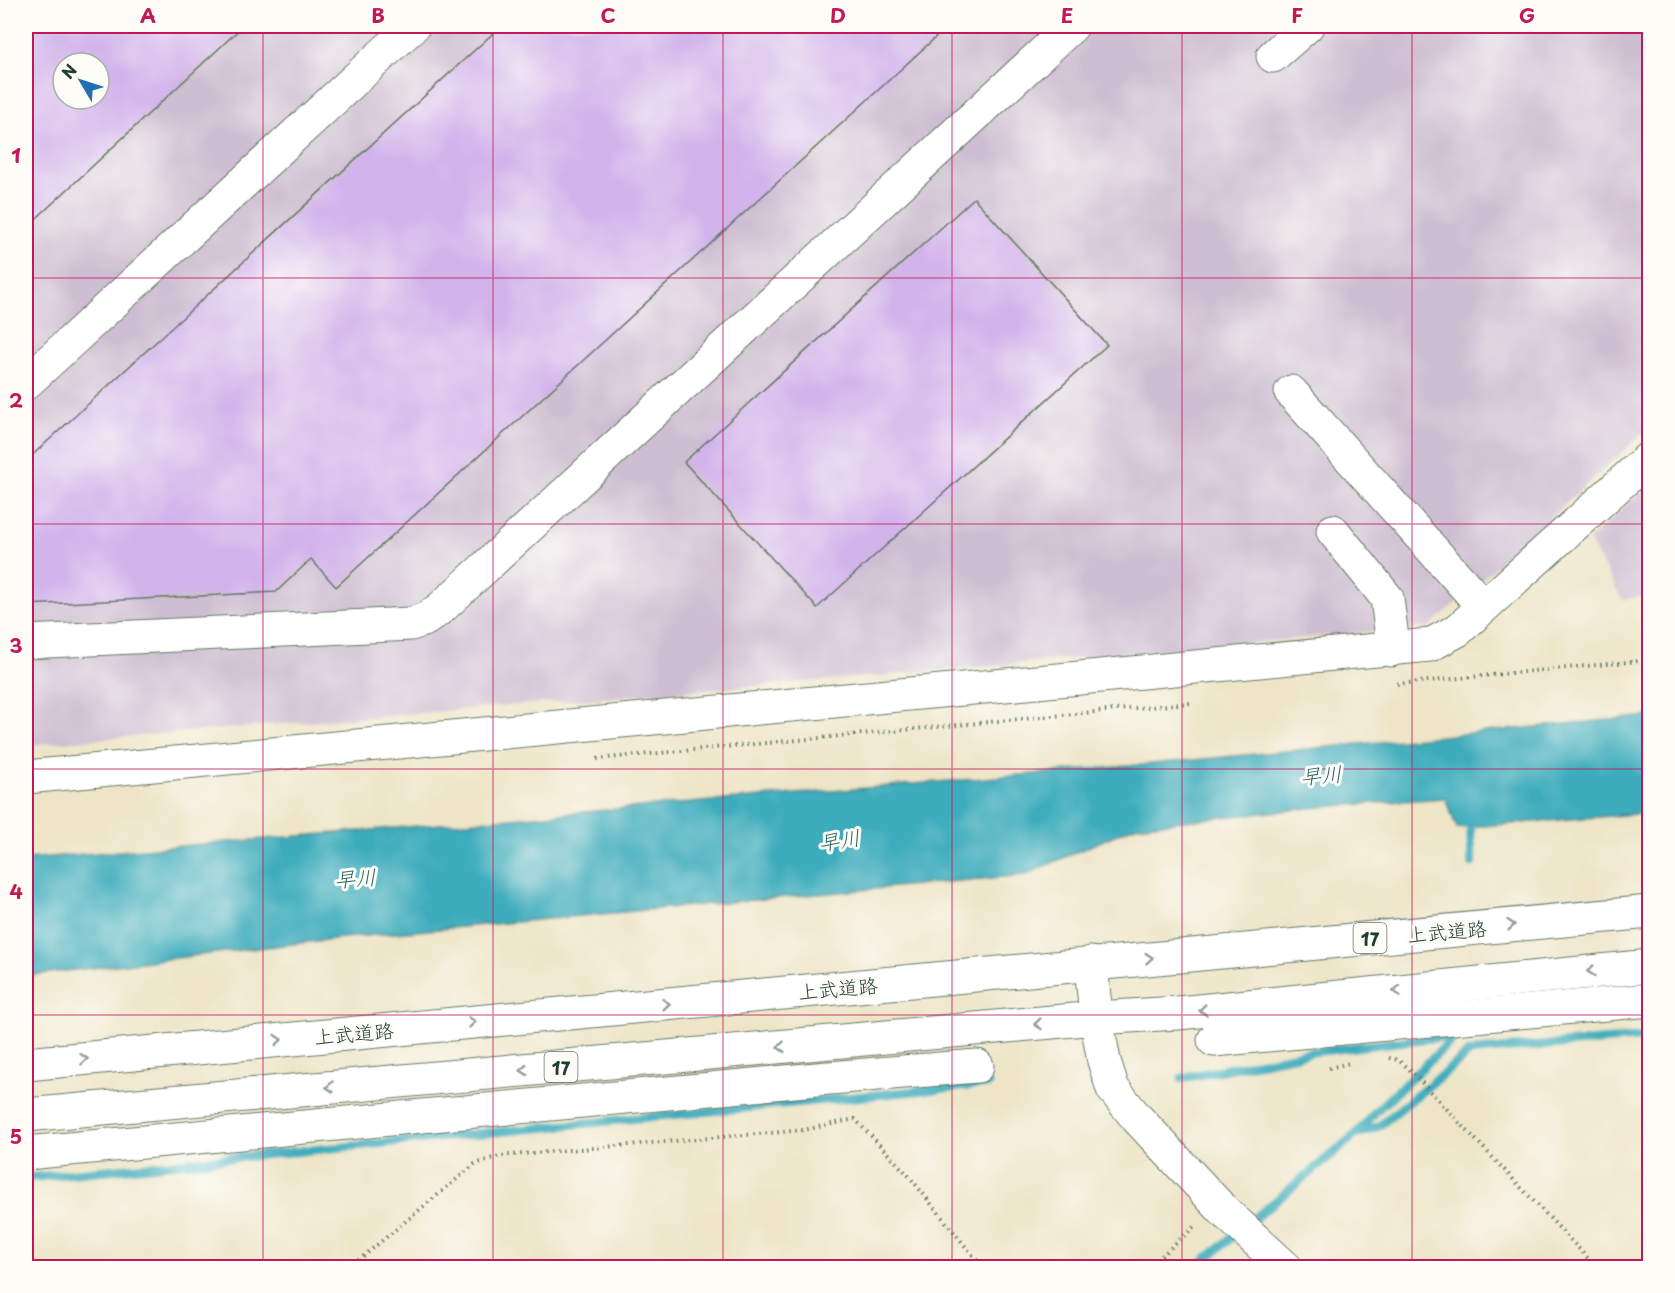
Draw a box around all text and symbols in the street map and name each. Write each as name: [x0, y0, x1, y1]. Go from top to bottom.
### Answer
text: A: [140, 0, 156, 30]
text: B: [371, 0, 385, 30]
text: C: [600, 0, 616, 30]
text: D: [830, 0, 846, 30]
text: E: [1061, 0, 1073, 30]
text: F: [1291, 0, 1303, 30]
text: G: [1519, 0, 1535, 30]
north arrow: [51, 51, 111, 111]
text: N: [55, 58, 82, 83]
text: 1: [11, 140, 21, 170]
text: 2: [9, 385, 23, 415]
text: 3: [9, 630, 23, 660]
water label: 早川: [1299, 756, 1343, 792]
water label: 早川: [816, 820, 862, 858]
water label: 早川: [333, 860, 377, 894]
text: 4: [9, 876, 23, 906]
street label: 上武道路: [1406, 913, 1488, 949]
one-way arrow: [1506, 919, 1515, 932]
road number: 17: [1354, 923, 1386, 953]
one-way arrow: [1144, 952, 1154, 965]
one-way arrow: [1587, 964, 1596, 977]
street label: 上武道路: [797, 970, 879, 1006]
one-way arrow: [1393, 984, 1402, 997]
one-way arrow: [662, 998, 671, 1011]
one-way arrow: [1199, 1003, 1208, 1016]
street label: 上武道路: [313, 1015, 395, 1051]
one-way arrow: [468, 1016, 477, 1029]
one-way arrow: [1033, 1017, 1043, 1030]
one-way arrow: [273, 1034, 282, 1047]
one-way arrow: [776, 1040, 786, 1053]
one-way arrow: [79, 1052, 88, 1065]
road number: 17: [544, 1052, 578, 1082]
one-way arrow: [519, 1063, 529, 1076]
one-way arrow: [325, 1080, 334, 1093]
text: 5: [10, 1121, 22, 1151]

